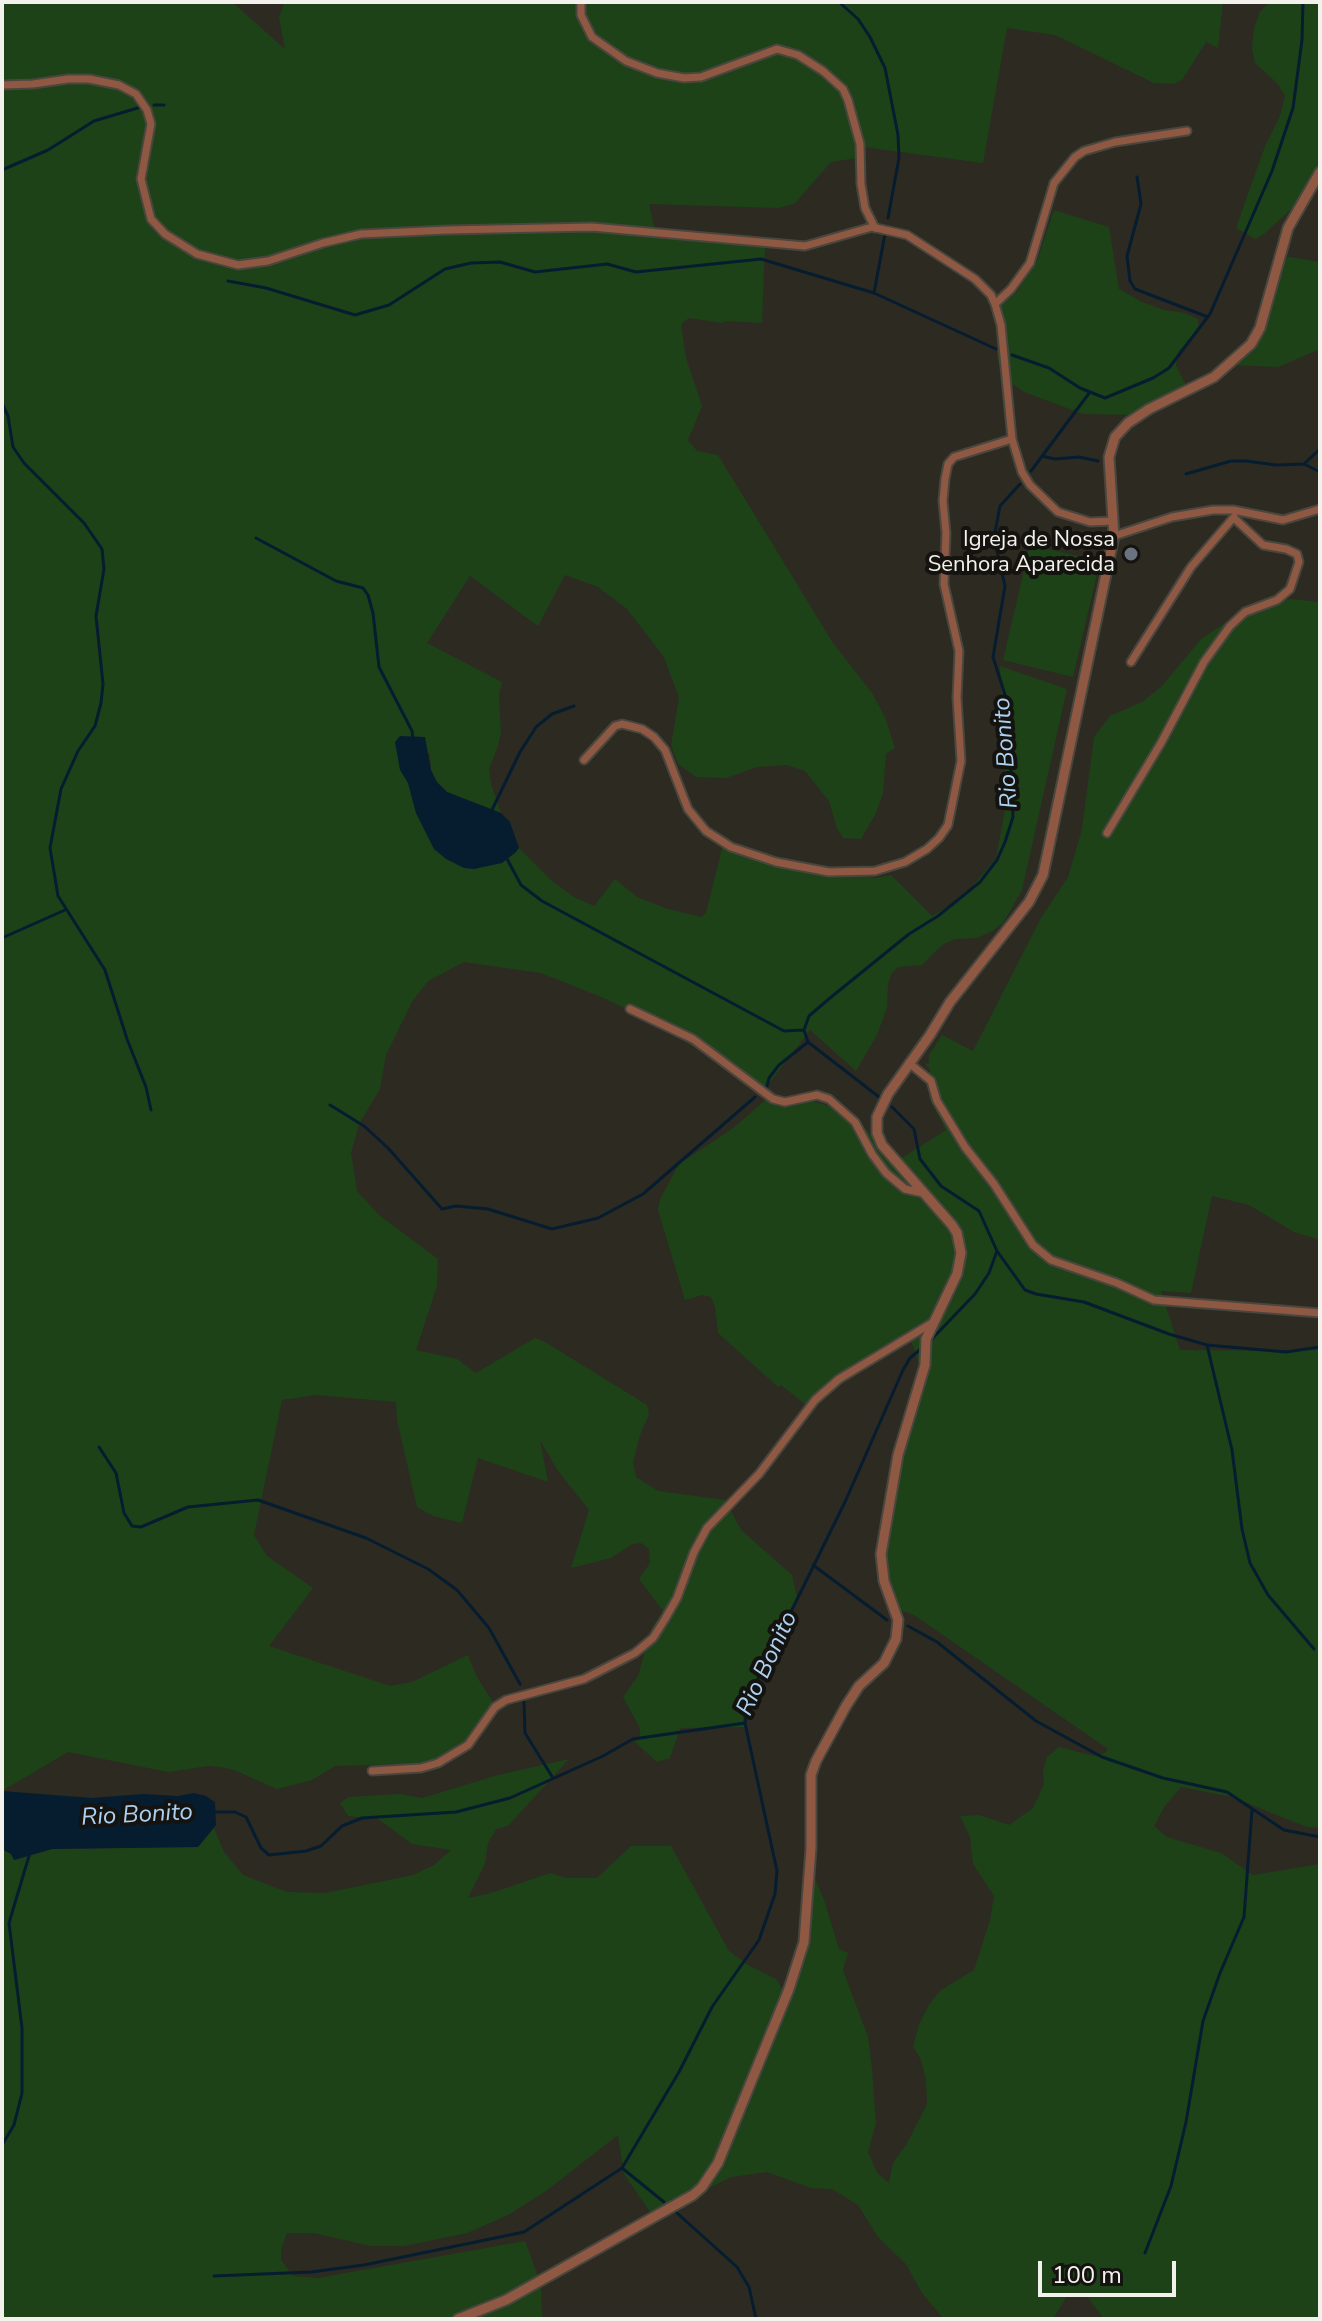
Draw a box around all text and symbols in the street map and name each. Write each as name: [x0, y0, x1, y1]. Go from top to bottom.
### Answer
place label: Igreja de Nossa Senhora Aparecida: [928, 528, 1115, 580]
marker: Igreja de Nossa Senhora Aparecida: [1122, 545, 1140, 563]
water label: Rio Bonito: [989, 696, 1025, 810]
water label: Rio Bonito: [731, 1607, 805, 1721]
water label: Rio Bonito: [81, 1799, 193, 1833]
scale bar: [1042, 2245, 1180, 2295]
text: 100 m: [1052, 2259, 1122, 2291]

